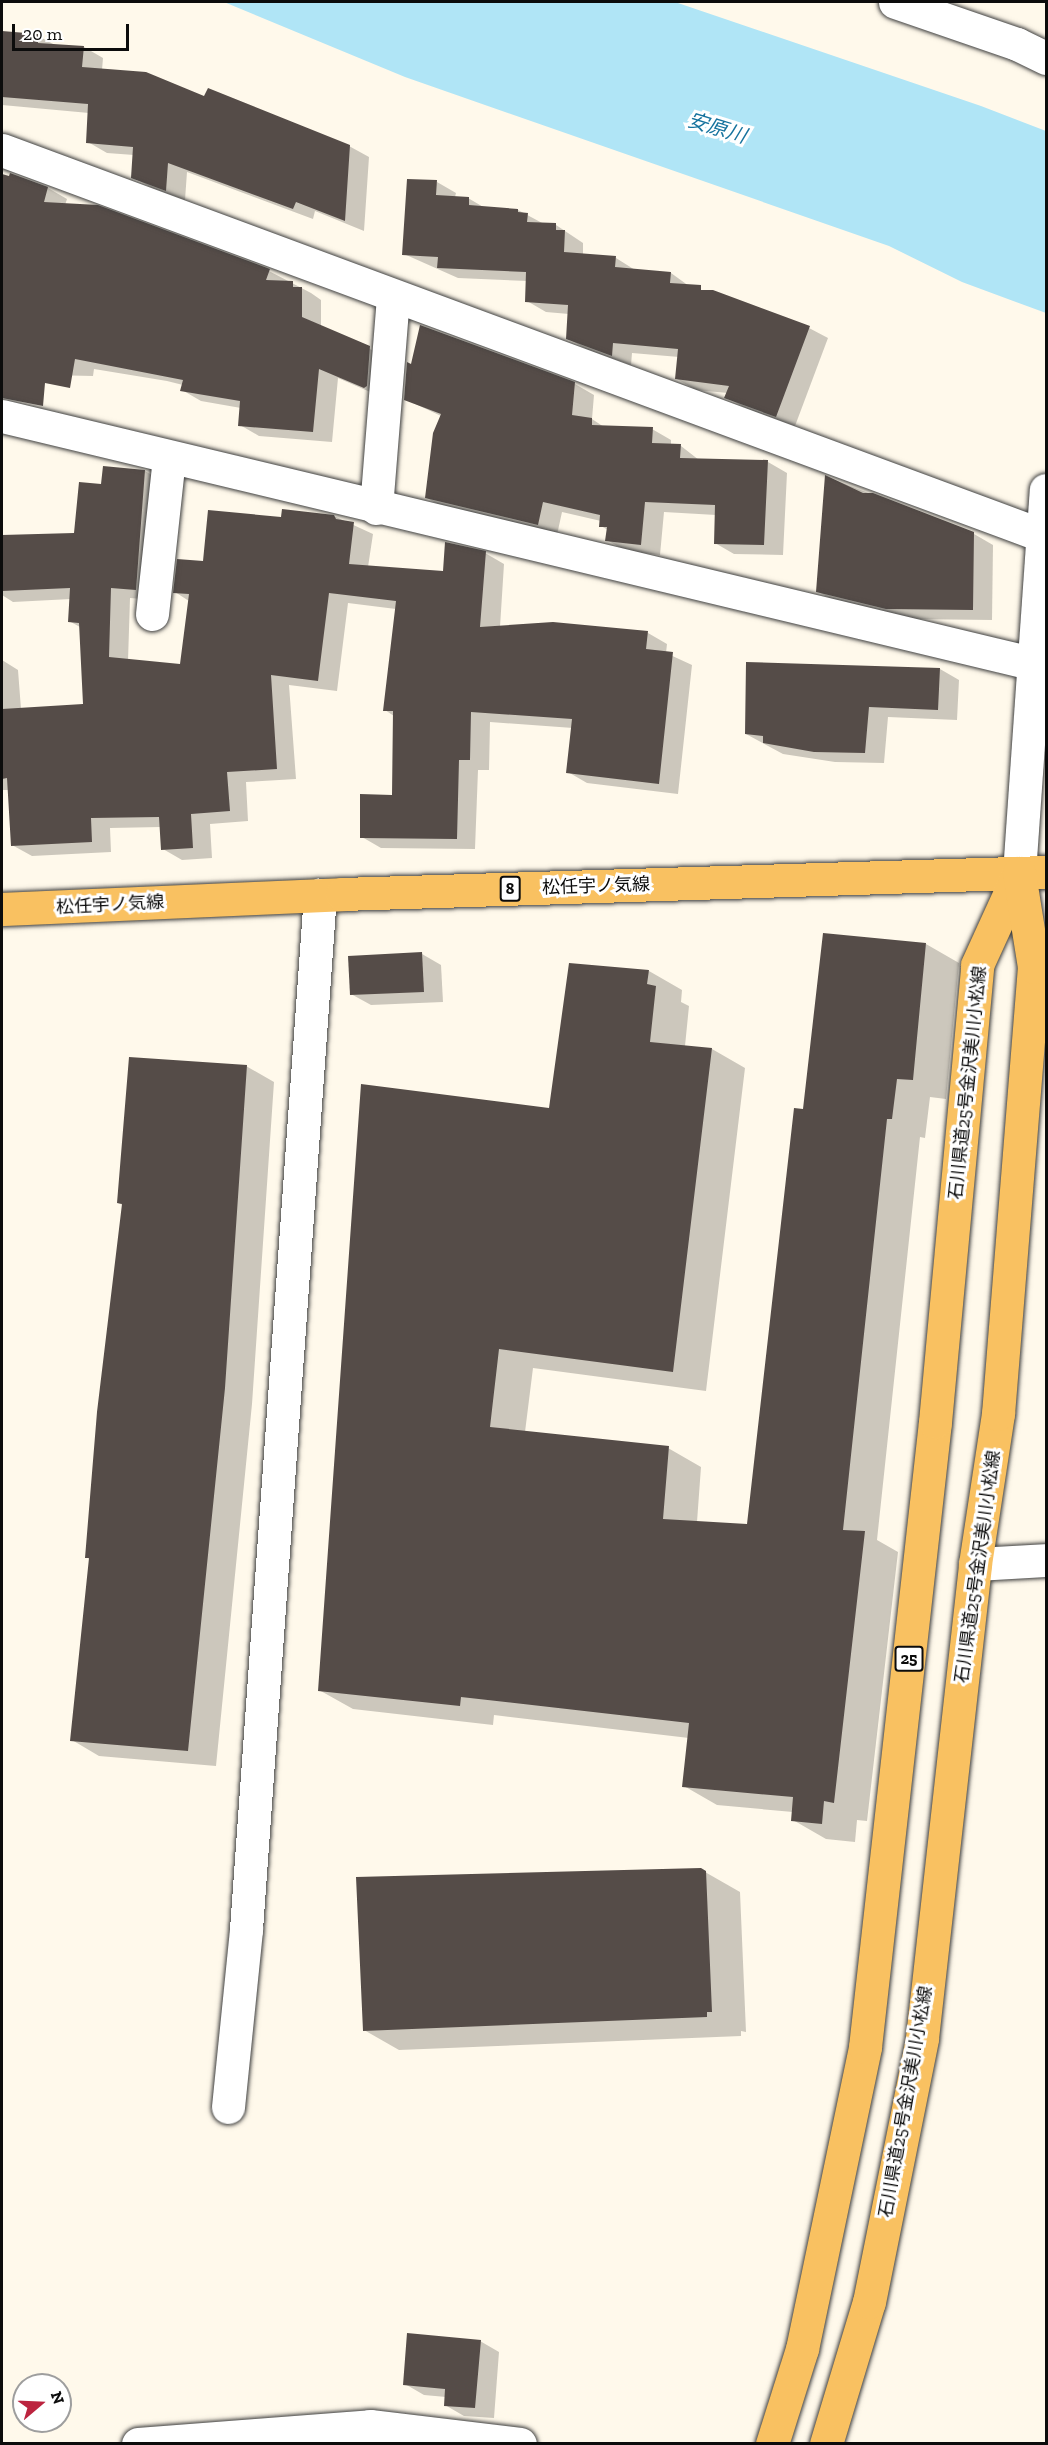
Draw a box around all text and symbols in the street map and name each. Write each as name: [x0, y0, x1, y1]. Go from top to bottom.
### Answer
scale bar: [15, 12, 132, 50]
text: 20 m: [23, 23, 62, 45]
water label: 安原川: [685, 108, 749, 148]
street label: 松任宇ノ気線: [542, 873, 650, 899]
road number: 8: [500, 876, 520, 902]
street label: 松任宇ノ気線: [56, 891, 164, 919]
street label: 石川県道25号金沢美川小松線: [945, 965, 991, 1201]
street label: 石川県道25号金沢美川小松線: [951, 1449, 1005, 1685]
road number: 25: [894, 1646, 924, 1672]
street label: 石川県道25号金沢美川小松線: [875, 1985, 937, 2219]
north arrow: [12, 2373, 72, 2433]
text: N: [47, 2389, 69, 2406]

